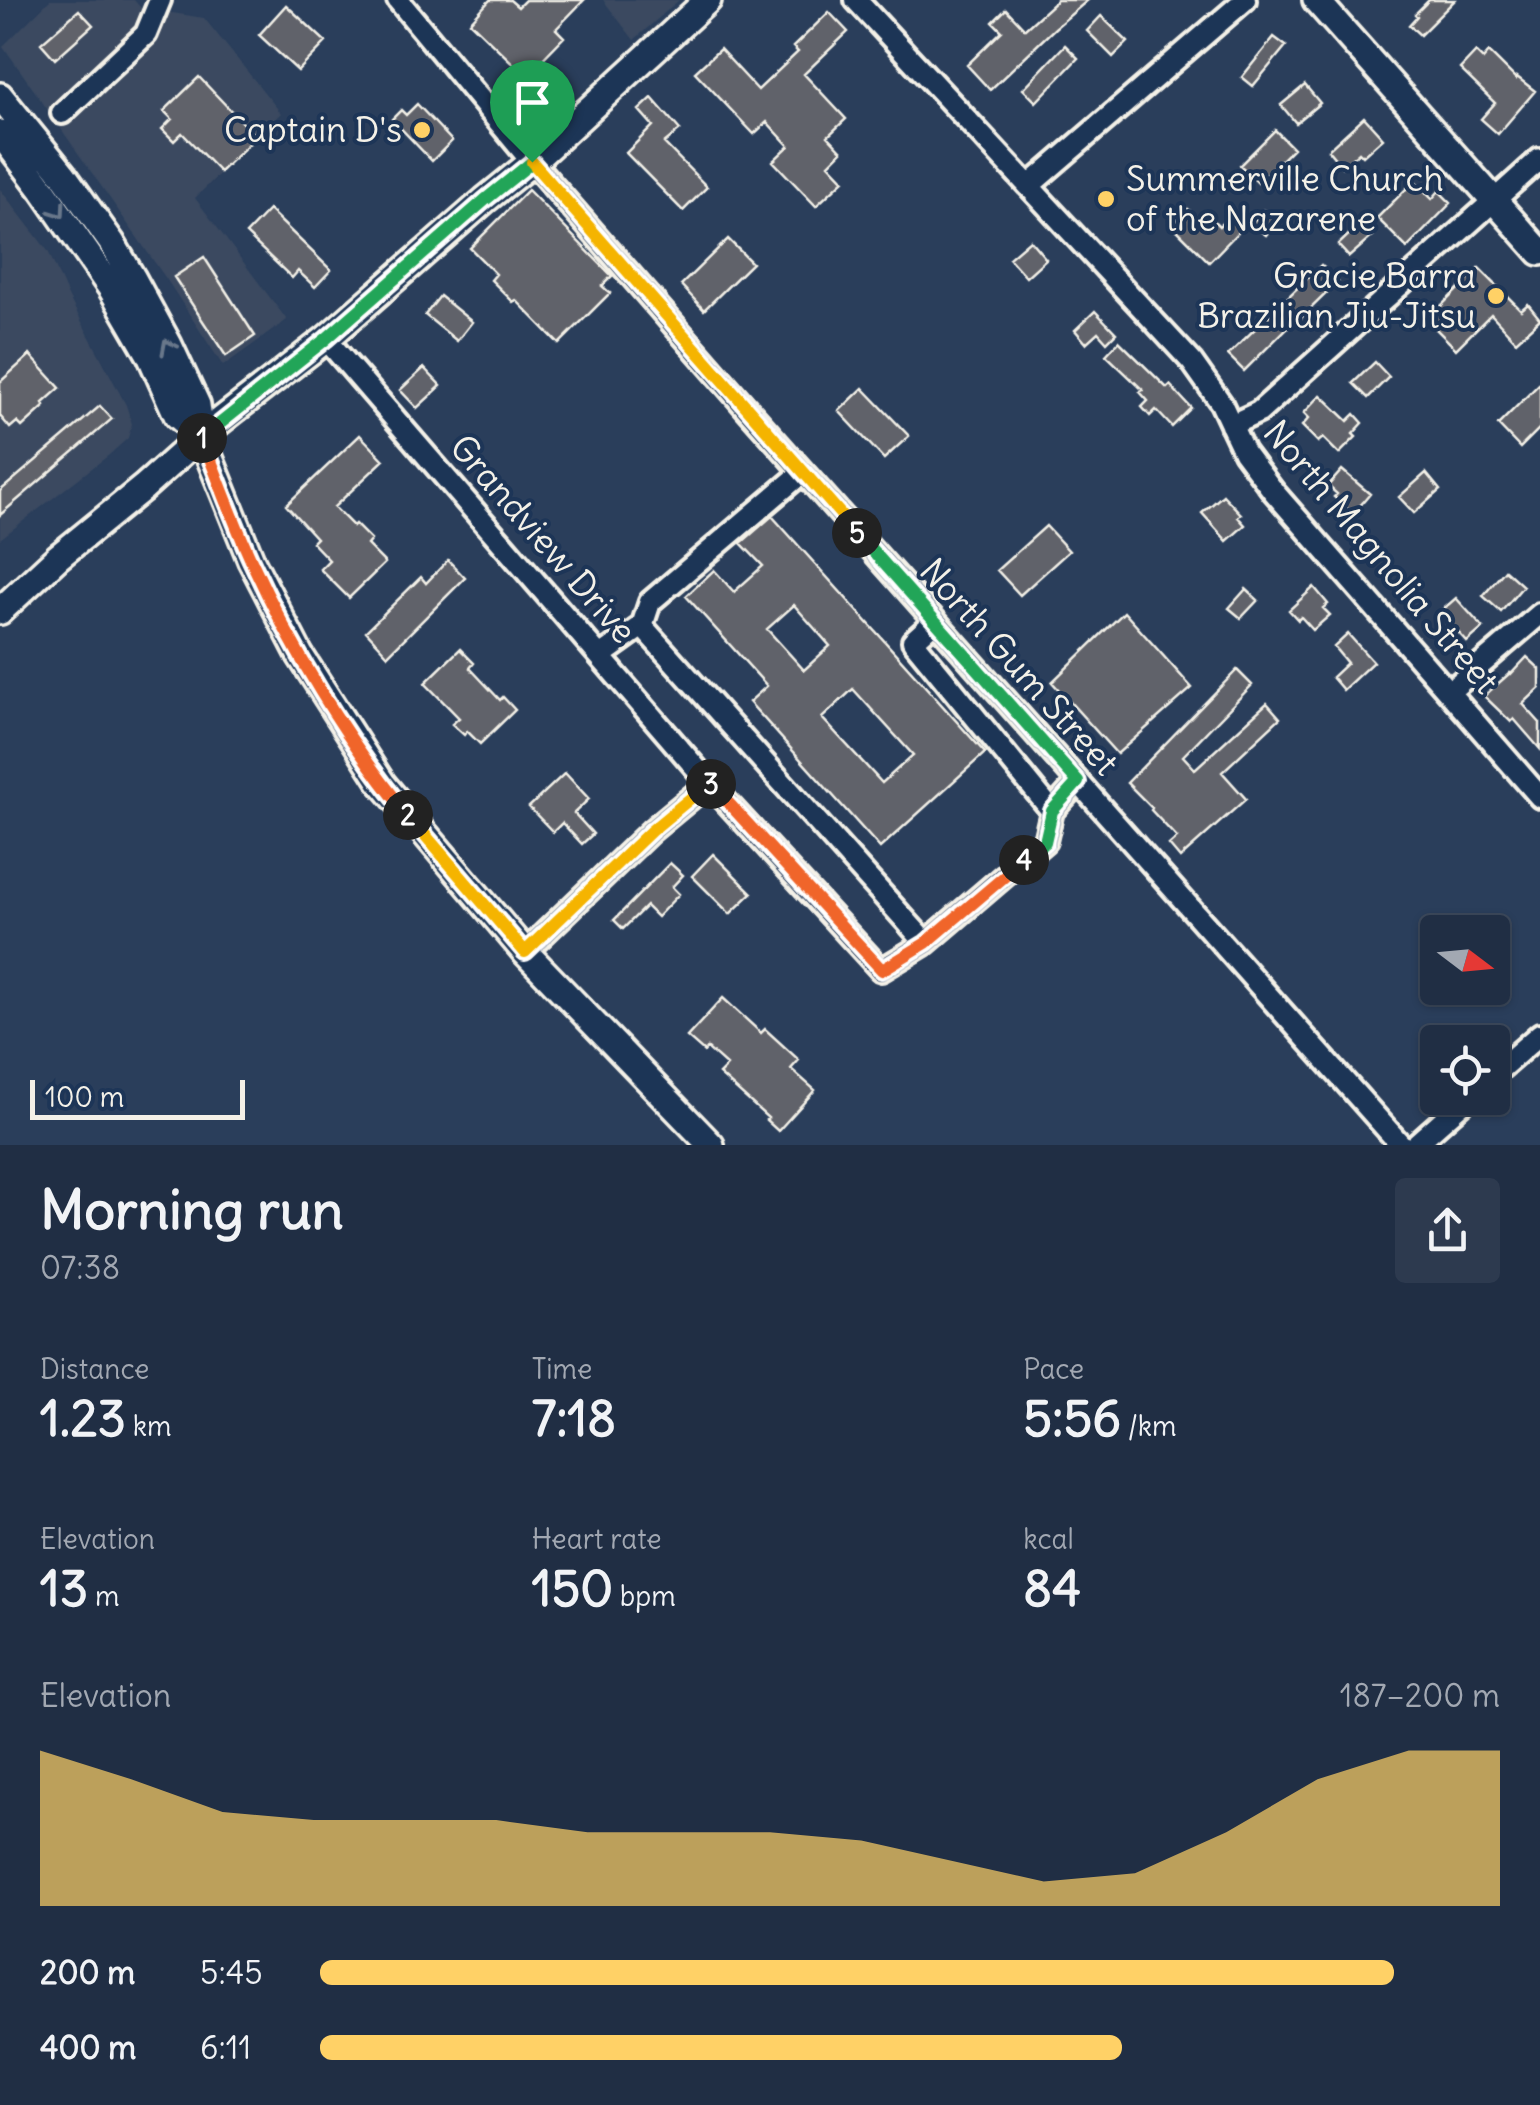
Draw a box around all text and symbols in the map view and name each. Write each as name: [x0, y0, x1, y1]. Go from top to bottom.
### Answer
pin: [490, 60, 575, 163]
icon: arrive: [505, 75, 560, 130]
place label: Captain D's: [224, 107, 402, 151]
marker: Captain D's: [411, 119, 433, 141]
place label: Summerville Church of the Nazarene: [1126, 156, 1444, 240]
marker: Summerville Church of the Nazarene: [1095, 188, 1117, 210]
one-way arrow: [46, 200, 65, 219]
place label: Gracie Barra Brazilian Jiu-Jitsu: [1197, 253, 1476, 337]
marker: Gracie Barra Brazilian Jiu-Jitsu: [1485, 285, 1507, 307]
one-way arrow: [161, 338, 181, 356]
street label: North Magnolia Street: [1255, 411, 1509, 702]
pin: 1: [177, 413, 227, 463]
text: 1: [196, 420, 208, 456]
street label: Grandview Drive: [441, 425, 646, 652]
pin: 5: [832, 508, 882, 558]
text: 5: [849, 515, 865, 551]
street label: North Gum Street: [911, 549, 1129, 784]
pin: 3: [686, 759, 736, 809]
text: 3: [703, 766, 719, 802]
pin: 2: [383, 790, 433, 840]
text: 2: [400, 797, 416, 833]
pin: 4: [999, 835, 1049, 885]
text: 4: [1016, 842, 1032, 878]
north arrow: [1420, 915, 1510, 1005]
map controls: [1420, 915, 1510, 1115]
button: locate: [1420, 1025, 1510, 1115]
scale bar: [30, 1075, 245, 1120]
text: 100 m: [45, 1079, 124, 1115]
text: Morning run: [40, 1175, 344, 1244]
button: share: [1395, 1178, 1500, 1283]
text: 07:38: [40, 1247, 120, 1288]
text: Distance: [40, 1351, 149, 1387]
text: Time: [532, 1351, 592, 1387]
text: Pace: [1023, 1351, 1084, 1387]
text: 1.23: [40, 1387, 126, 1450]
text: 7:18: [532, 1387, 616, 1450]
text: 5:56: [1023, 1387, 1121, 1450]
text: km: [126, 1408, 172, 1444]
text: /km: [1121, 1408, 1177, 1444]
text: Elevation: [40, 1521, 155, 1557]
text: Heart rate: [532, 1521, 662, 1557]
text: kcal: [1023, 1521, 1074, 1557]
text: 13: [40, 1557, 88, 1620]
text: 150: [532, 1557, 613, 1620]
text: 84: [1023, 1557, 1081, 1620]
text: m: [88, 1578, 119, 1614]
text: bpm: [613, 1578, 676, 1614]
text: Elevation: [40, 1675, 171, 1716]
text: 187–200 m: [1340, 1675, 1500, 1716]
text: 200 m: [40, 1952, 135, 1993]
text: 5:45: [200, 1952, 263, 1993]
text: 400 m: [40, 2027, 136, 2068]
text: 6:11: [200, 2027, 251, 2068]

